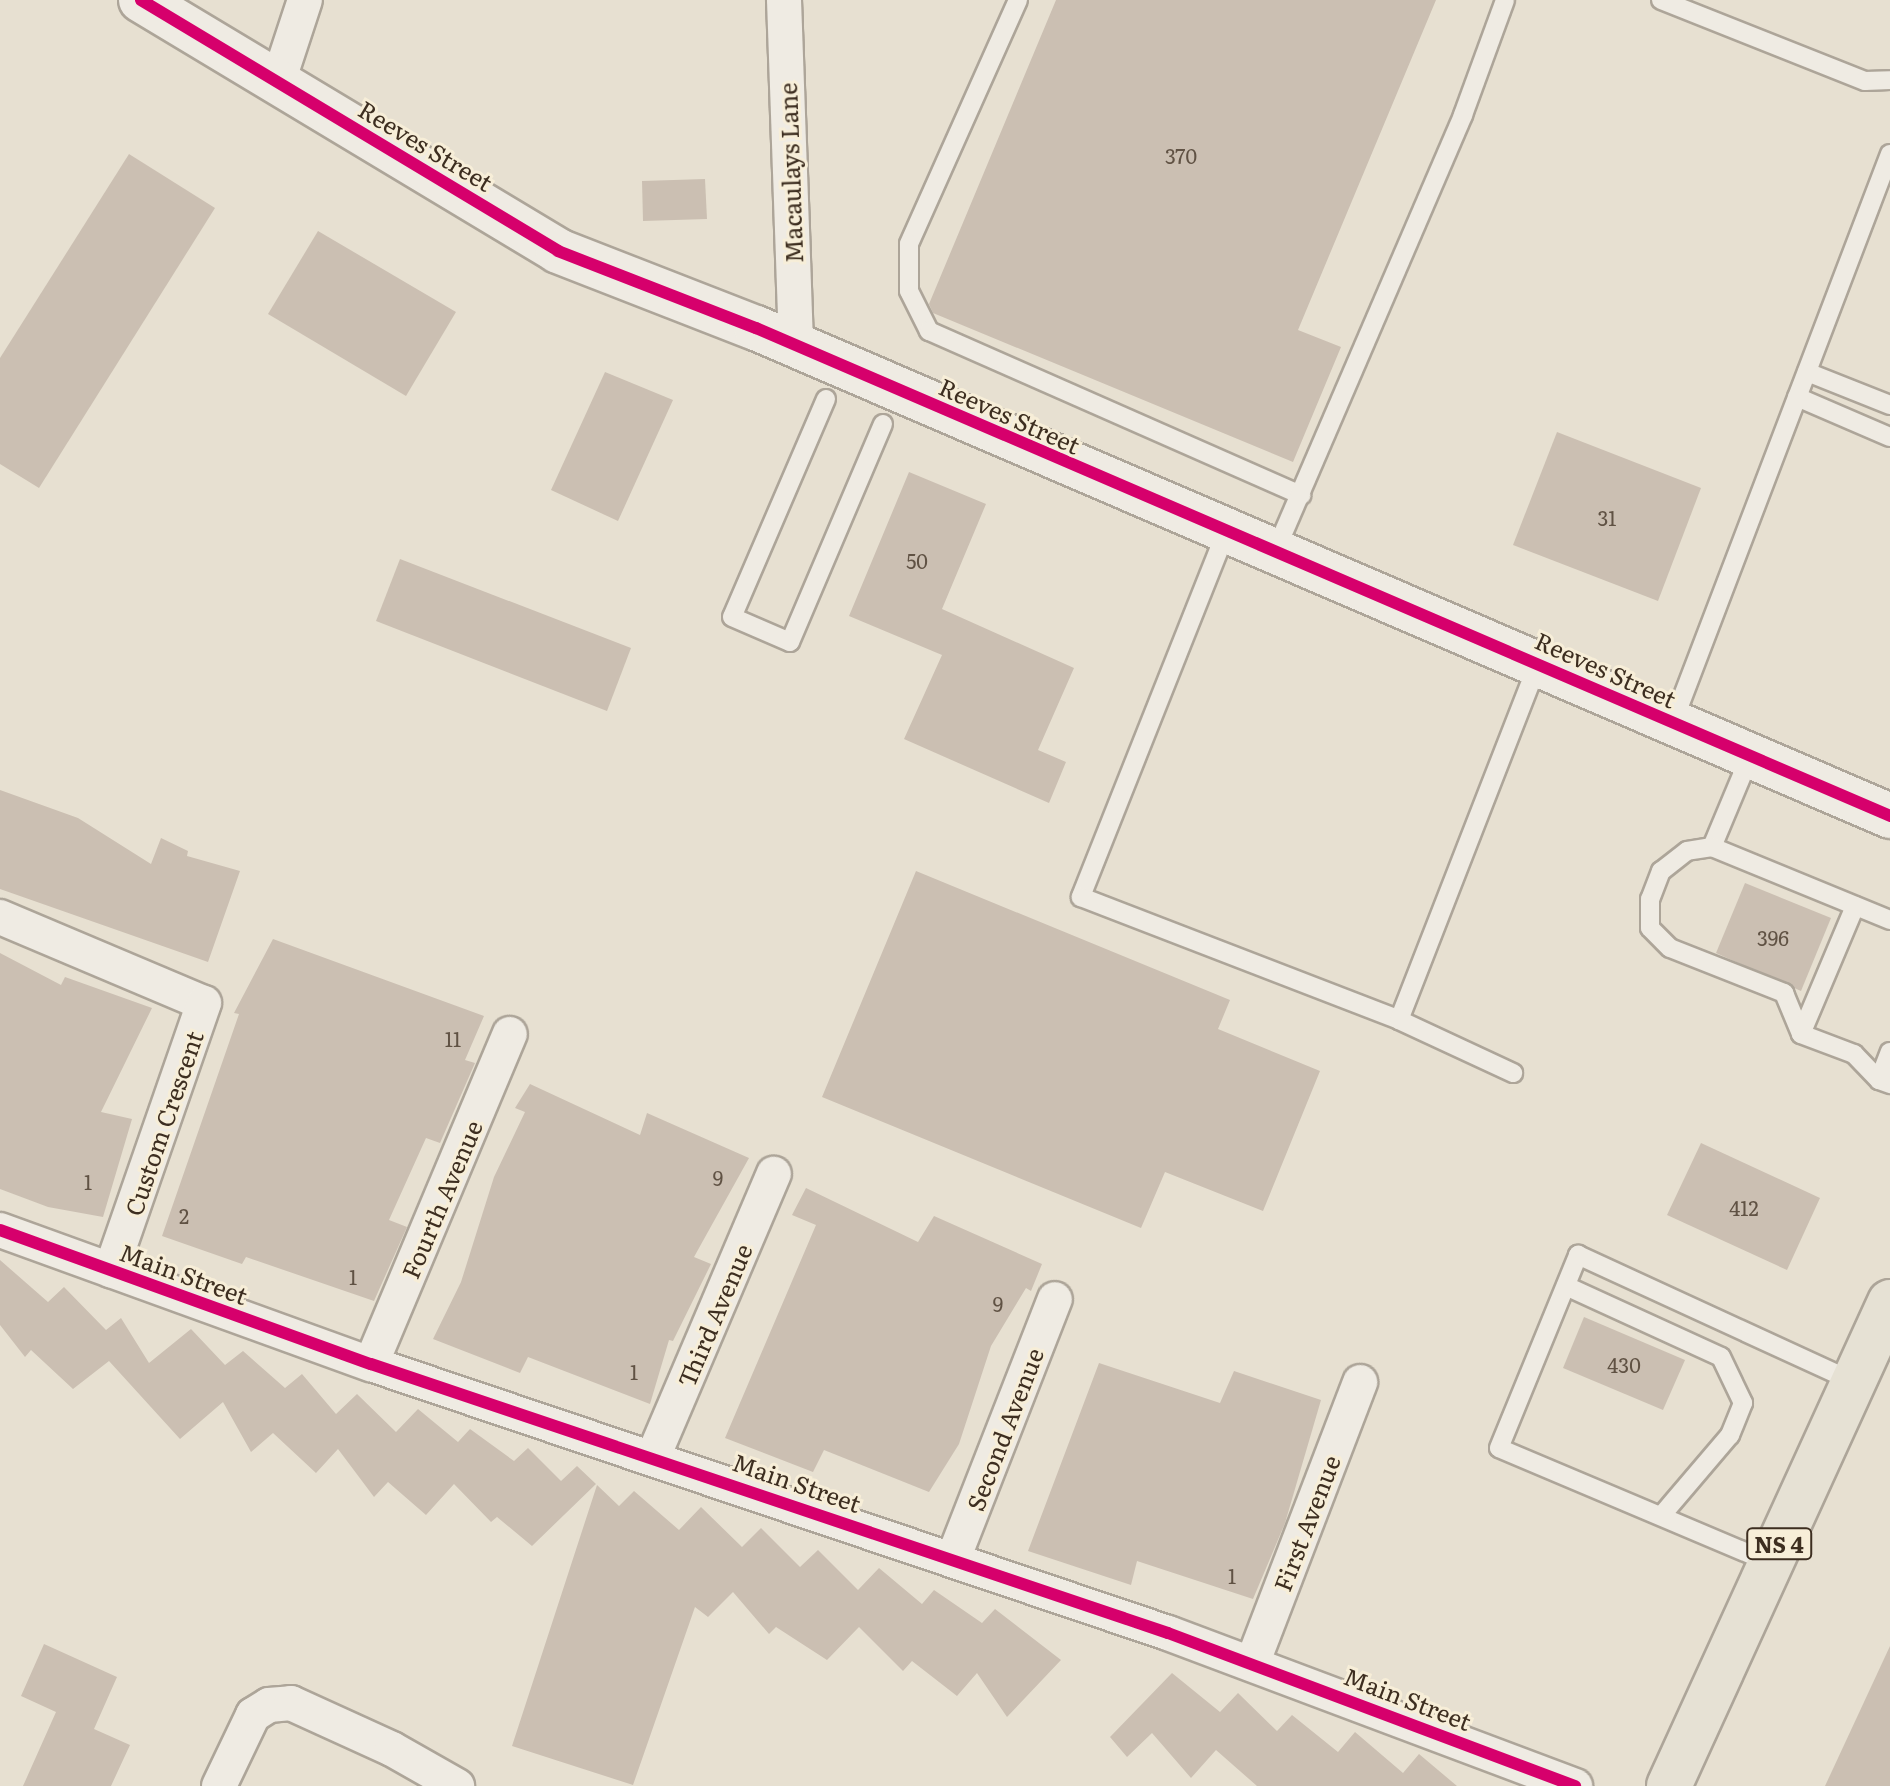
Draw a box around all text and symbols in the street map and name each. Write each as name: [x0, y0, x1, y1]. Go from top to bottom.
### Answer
street label: Macaulays Lane: [772, 82, 808, 264]
street label: Reeves Street: [354, 94, 498, 196]
house number: 370: [1165, 143, 1197, 167]
street label: Reeves Street: [935, 371, 1085, 459]
house number: 31: [1598, 505, 1616, 529]
house number: 50: [906, 548, 928, 572]
street label: Reeves Street: [1531, 625, 1681, 713]
house number: 396: [1757, 925, 1789, 949]
house number: 11: [445, 1026, 461, 1050]
street label: Custom Crescent: [118, 1027, 208, 1219]
street label: Fourth Avenue: [395, 1116, 487, 1282]
house number: 9: [713, 1165, 723, 1189]
house number: 1: [84, 1169, 92, 1193]
house number: 412: [1729, 1195, 1759, 1219]
house number: 2: [179, 1203, 189, 1227]
street label: Main Street: [116, 1237, 252, 1309]
street label: Third Avenue: [671, 1239, 757, 1391]
house number: 1: [349, 1264, 357, 1288]
house number: 9: [993, 1291, 1003, 1315]
street label: Second Avenue: [960, 1344, 1048, 1514]
house number: 430: [1607, 1352, 1641, 1376]
house number: 1: [630, 1359, 638, 1383]
street label: Main Street: [729, 1447, 865, 1517]
street label: First Avenue: [1267, 1451, 1345, 1595]
road number: NS 4: [1745, 1526, 1813, 1562]
house number: 1: [1228, 1563, 1236, 1587]
street label: Main Street: [1340, 1661, 1476, 1735]

